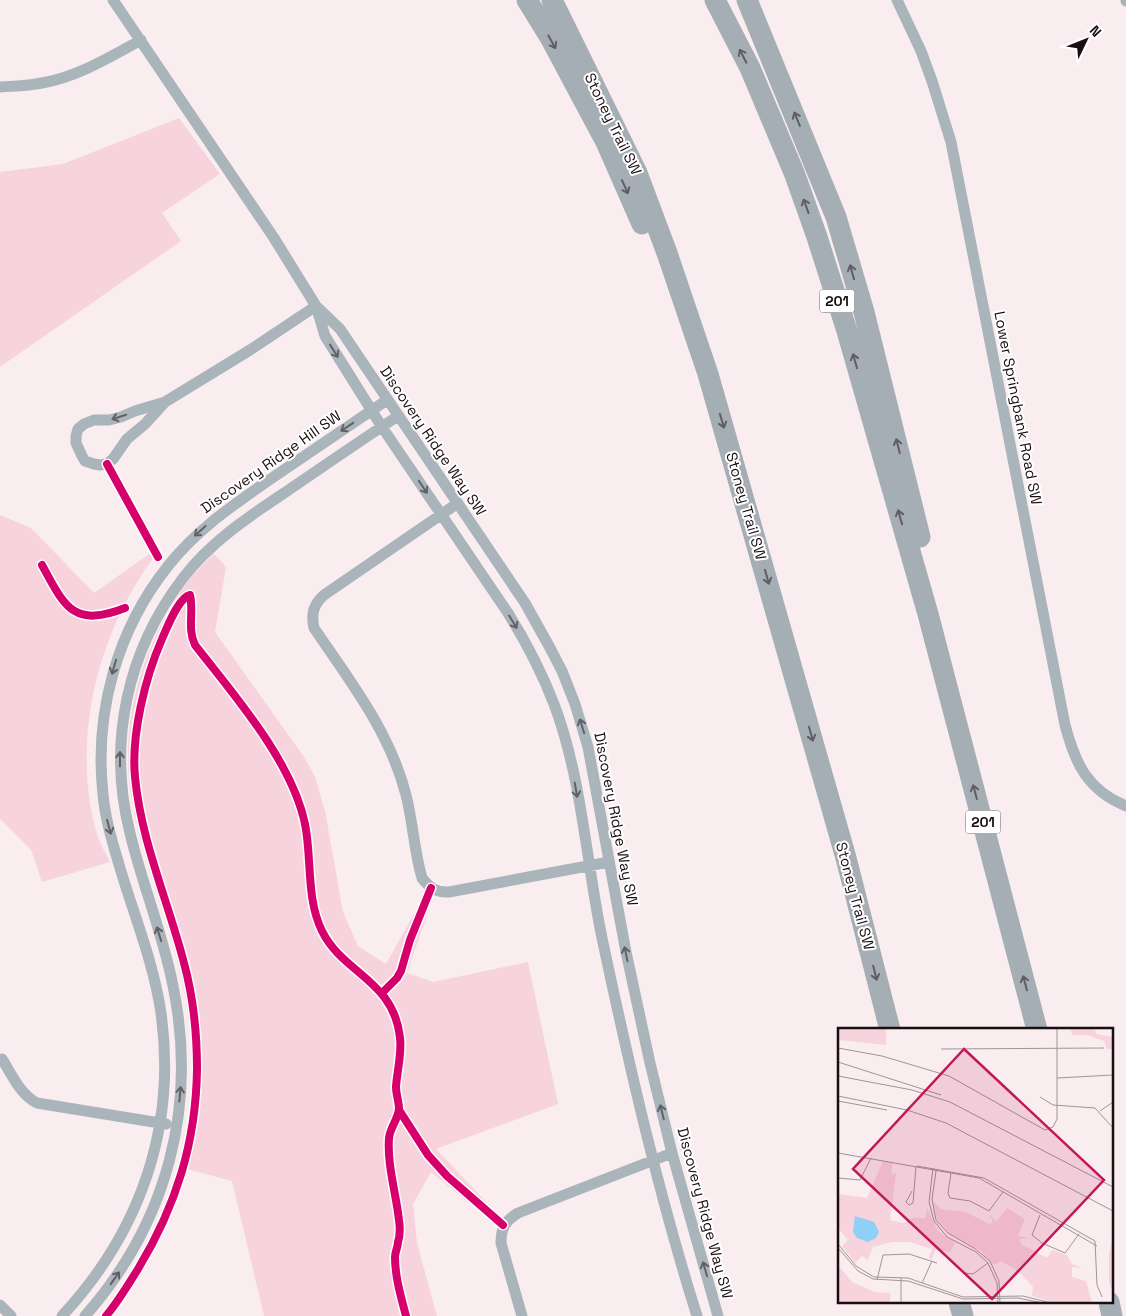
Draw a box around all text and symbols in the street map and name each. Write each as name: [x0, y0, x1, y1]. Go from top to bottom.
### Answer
north arrow: [1061, 15, 1111, 65]
text: N: [1086, 22, 1105, 41]
one-way arrow: [547, 34, 557, 49]
one-way arrow: [738, 49, 747, 64]
street label: Stoney Trail SW: [581, 70, 646, 178]
one-way arrow: [792, 112, 801, 127]
one-way arrow: [621, 179, 631, 194]
one-way arrow: [801, 199, 810, 214]
one-way arrow: [847, 264, 857, 280]
road number: 201: [820, 290, 854, 312]
street label: Lower Springbank Road SW: [990, 309, 1047, 506]
one-way arrow: [329, 344, 339, 358]
one-way arrow: [850, 353, 860, 369]
street label: Discovery Ridge Way SW: [376, 362, 491, 519]
street label: Discovery Ridge Hill SW: [197, 406, 345, 517]
one-way arrow: [111, 413, 127, 423]
one-way arrow: [717, 413, 727, 429]
one-way arrow: [340, 422, 354, 432]
one-way arrow: [893, 439, 902, 455]
street label: Stoney Trail SW: [722, 450, 771, 562]
one-way arrow: [418, 480, 428, 494]
one-way arrow: [895, 509, 905, 525]
one-way arrow: [194, 526, 207, 537]
one-way arrow: [762, 569, 772, 585]
one-way arrow: [509, 615, 519, 629]
one-way arrow: [109, 659, 119, 675]
one-way arrow: [576, 718, 586, 734]
one-way arrow: [806, 725, 816, 741]
street label: Discovery Ridge Way SW: [590, 730, 643, 907]
one-way arrow: [115, 751, 125, 768]
one-way arrow: [572, 781, 582, 797]
one-way arrow: [970, 784, 979, 800]
road number: 201: [966, 810, 1000, 834]
one-way arrow: [105, 819, 114, 835]
street label: Stoney Trail SW: [832, 840, 879, 952]
one-way arrow: [154, 926, 164, 942]
one-way arrow: [621, 946, 631, 962]
one-way arrow: [871, 964, 880, 980]
one-way arrow: [1020, 975, 1029, 991]
inset map: [838, 1028, 1114, 1304]
one-way arrow: [175, 1086, 185, 1102]
one-way arrow: [657, 1105, 666, 1121]
street label: Discovery Ridge Way SW: [673, 1125, 738, 1301]
one-way arrow: [699, 1262, 709, 1278]
one-way arrow: [110, 1271, 120, 1285]

